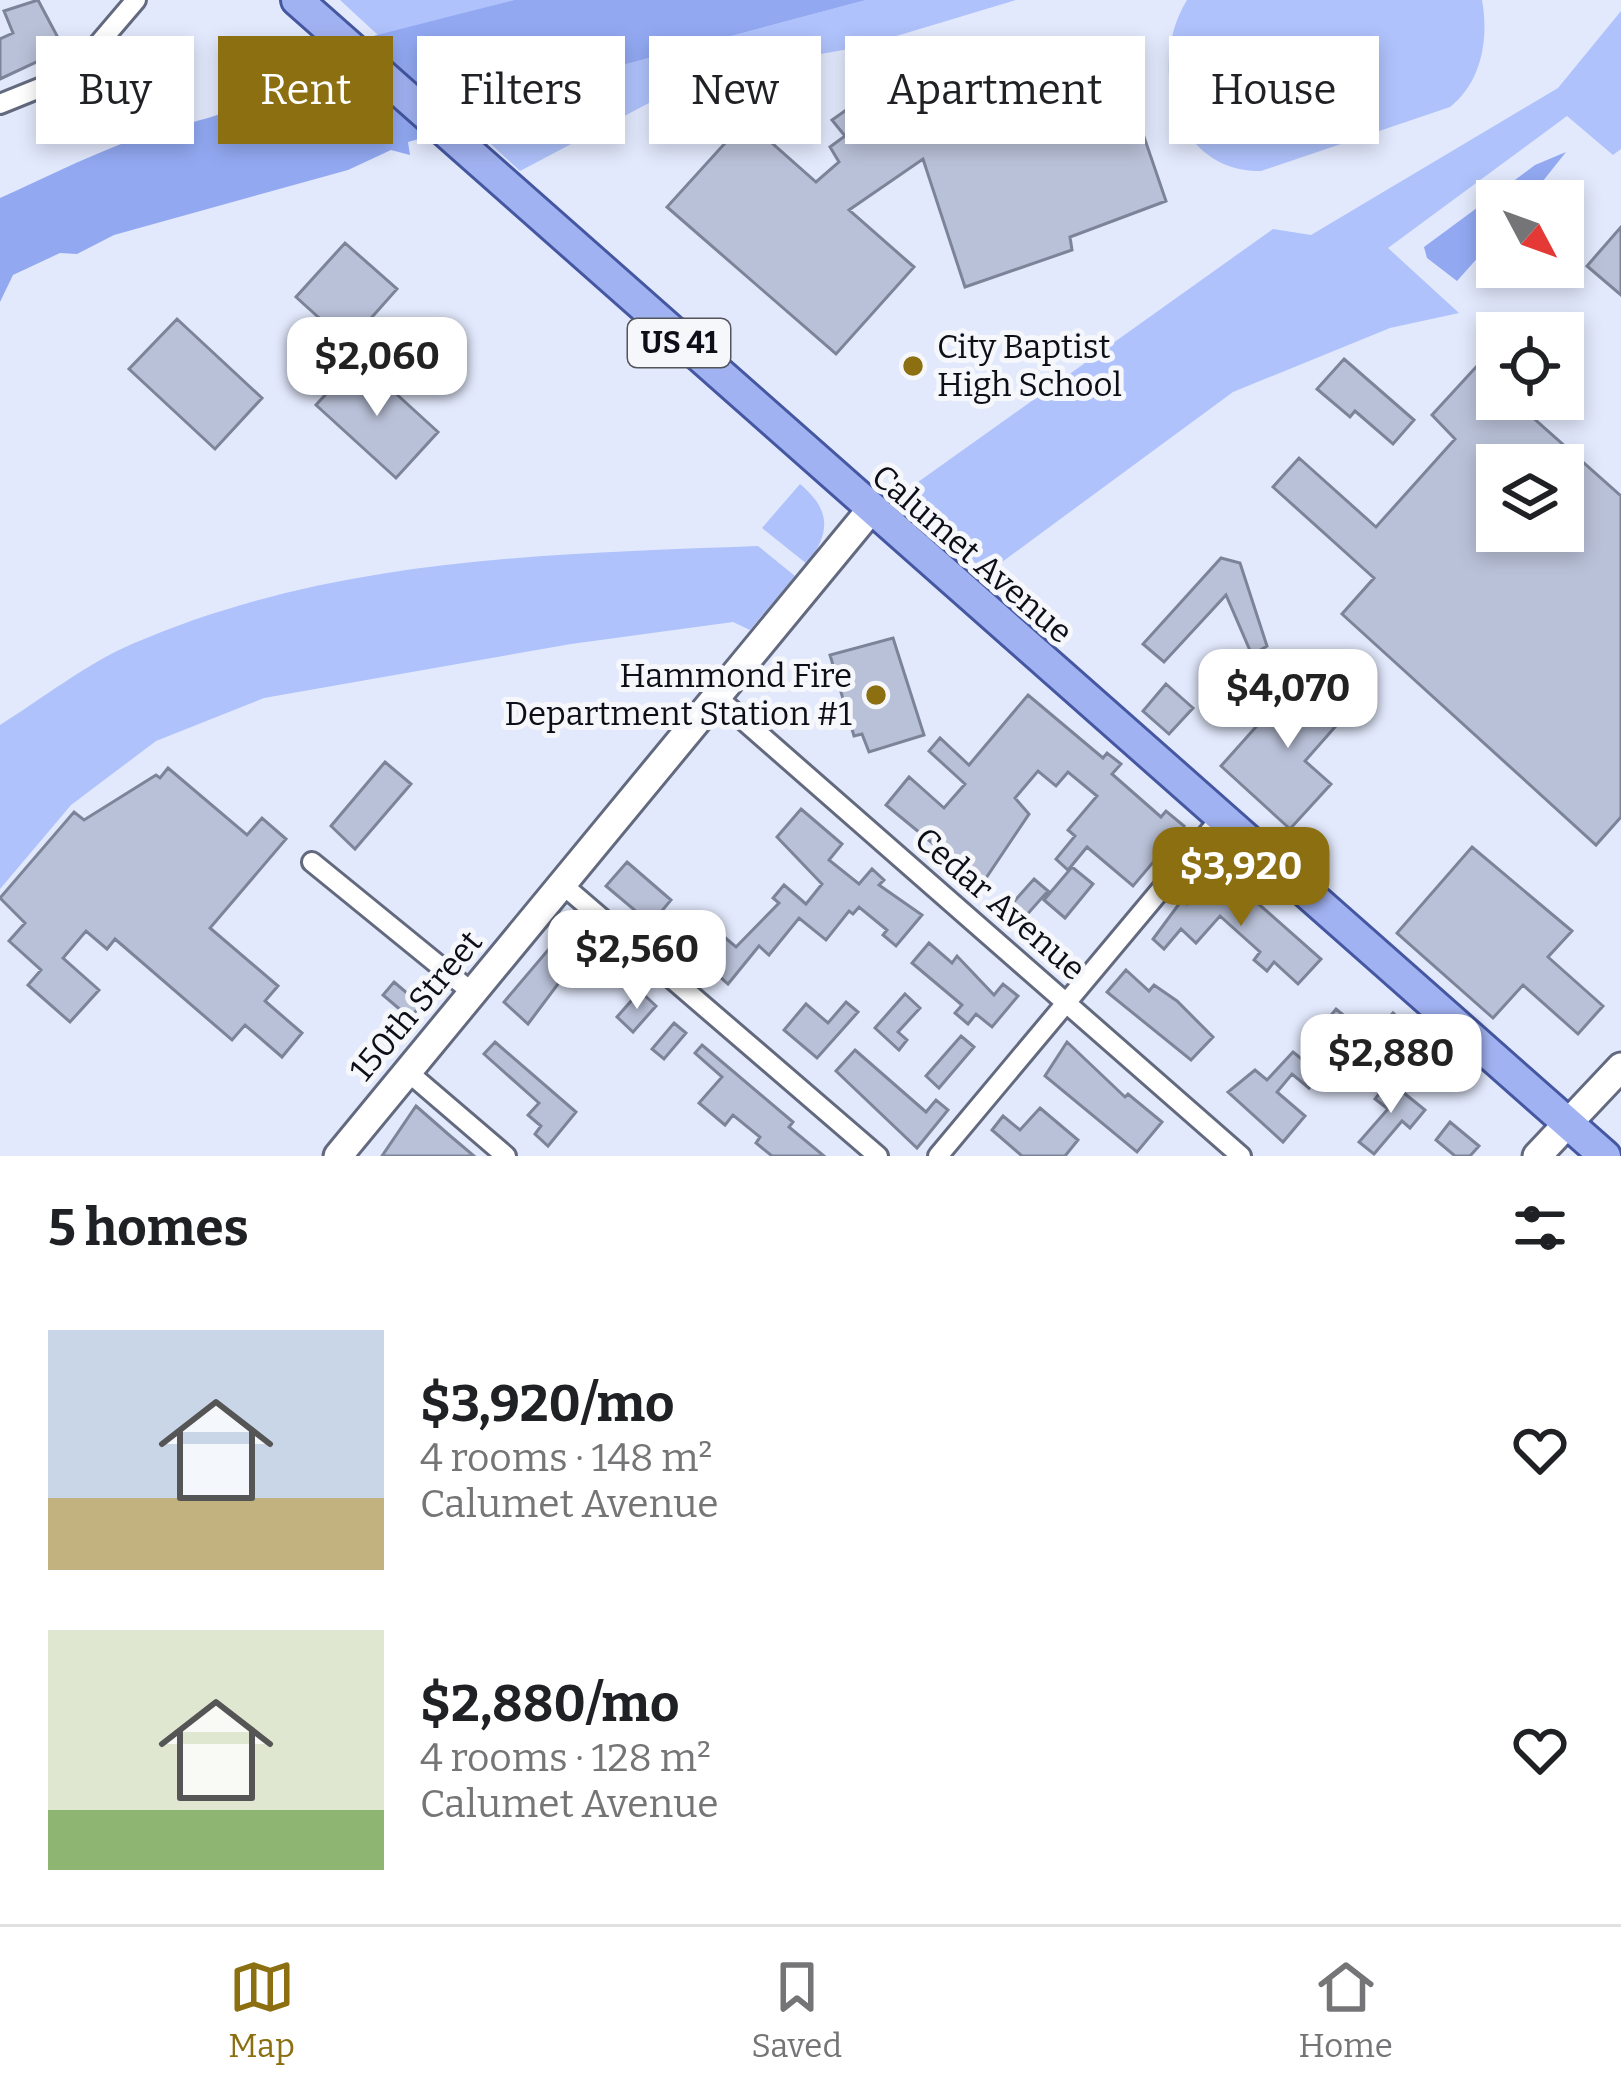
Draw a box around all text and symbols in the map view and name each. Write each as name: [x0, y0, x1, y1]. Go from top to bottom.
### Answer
chip: Buy: [36, 36, 194, 144]
chip: Rent: [218, 36, 393, 144]
chip: Filters: [417, 36, 625, 144]
chip: New: [649, 36, 821, 144]
chip: Apartment: [845, 36, 1145, 144]
chip: House: [1169, 36, 1379, 144]
north arrow: [1476, 180, 1584, 288]
map controls: [1476, 180, 1584, 552]
button: locate: [1476, 312, 1584, 420]
pin: $2,060: [279, 317, 475, 419]
road number: US 41: [628, 319, 730, 367]
place label: City Baptist High School: [937, 327, 1122, 405]
text: $2,060: [314, 333, 440, 379]
marker: City Baptist High School: [900, 353, 926, 379]
button: layers: [1476, 444, 1584, 552]
street label: Calumet Avenue: [864, 456, 1080, 652]
pin: $4,070: [1190, 649, 1386, 751]
place label: Hammond Fire Department Station #1: [505, 656, 852, 734]
text: $4,070: [1225, 665, 1351, 711]
marker: Hammond Fire Department Station #1: [863, 682, 889, 708]
street label: Cedar Avenue: [907, 819, 1093, 989]
pin: $3,920: [1143, 827, 1339, 929]
text: $3,920: [1179, 843, 1303, 889]
pin: $2,560: [539, 910, 735, 1012]
street label: 150th Street: [342, 923, 491, 1089]
text: $2,560: [575, 926, 699, 972]
pin: $2,880: [1293, 1014, 1489, 1116]
text: $2,880: [1328, 1030, 1454, 1076]
icon: filters: [1507, 1195, 1573, 1261]
text: 5 homes: [48, 1197, 249, 1259]
text: $3,920/mo: [420, 1373, 674, 1435]
icon: home: [144, 1378, 288, 1522]
icon: heart: [1507, 1417, 1573, 1483]
text: 4 rooms · 148 m²: [420, 1435, 712, 1481]
text: Calumet Avenue: [420, 1481, 719, 1527]
text: $2,880/mo: [420, 1673, 679, 1735]
icon: home: [144, 1678, 288, 1822]
icon: heart: [1507, 1717, 1573, 1783]
text: 4 rooms · 128 m²: [420, 1735, 711, 1781]
text: Calumet Avenue: [420, 1781, 719, 1827]
tab: Map: [228, 1954, 295, 2066]
tab: Saved: [751, 1954, 842, 2066]
tab: Home: [1299, 1954, 1393, 2066]

